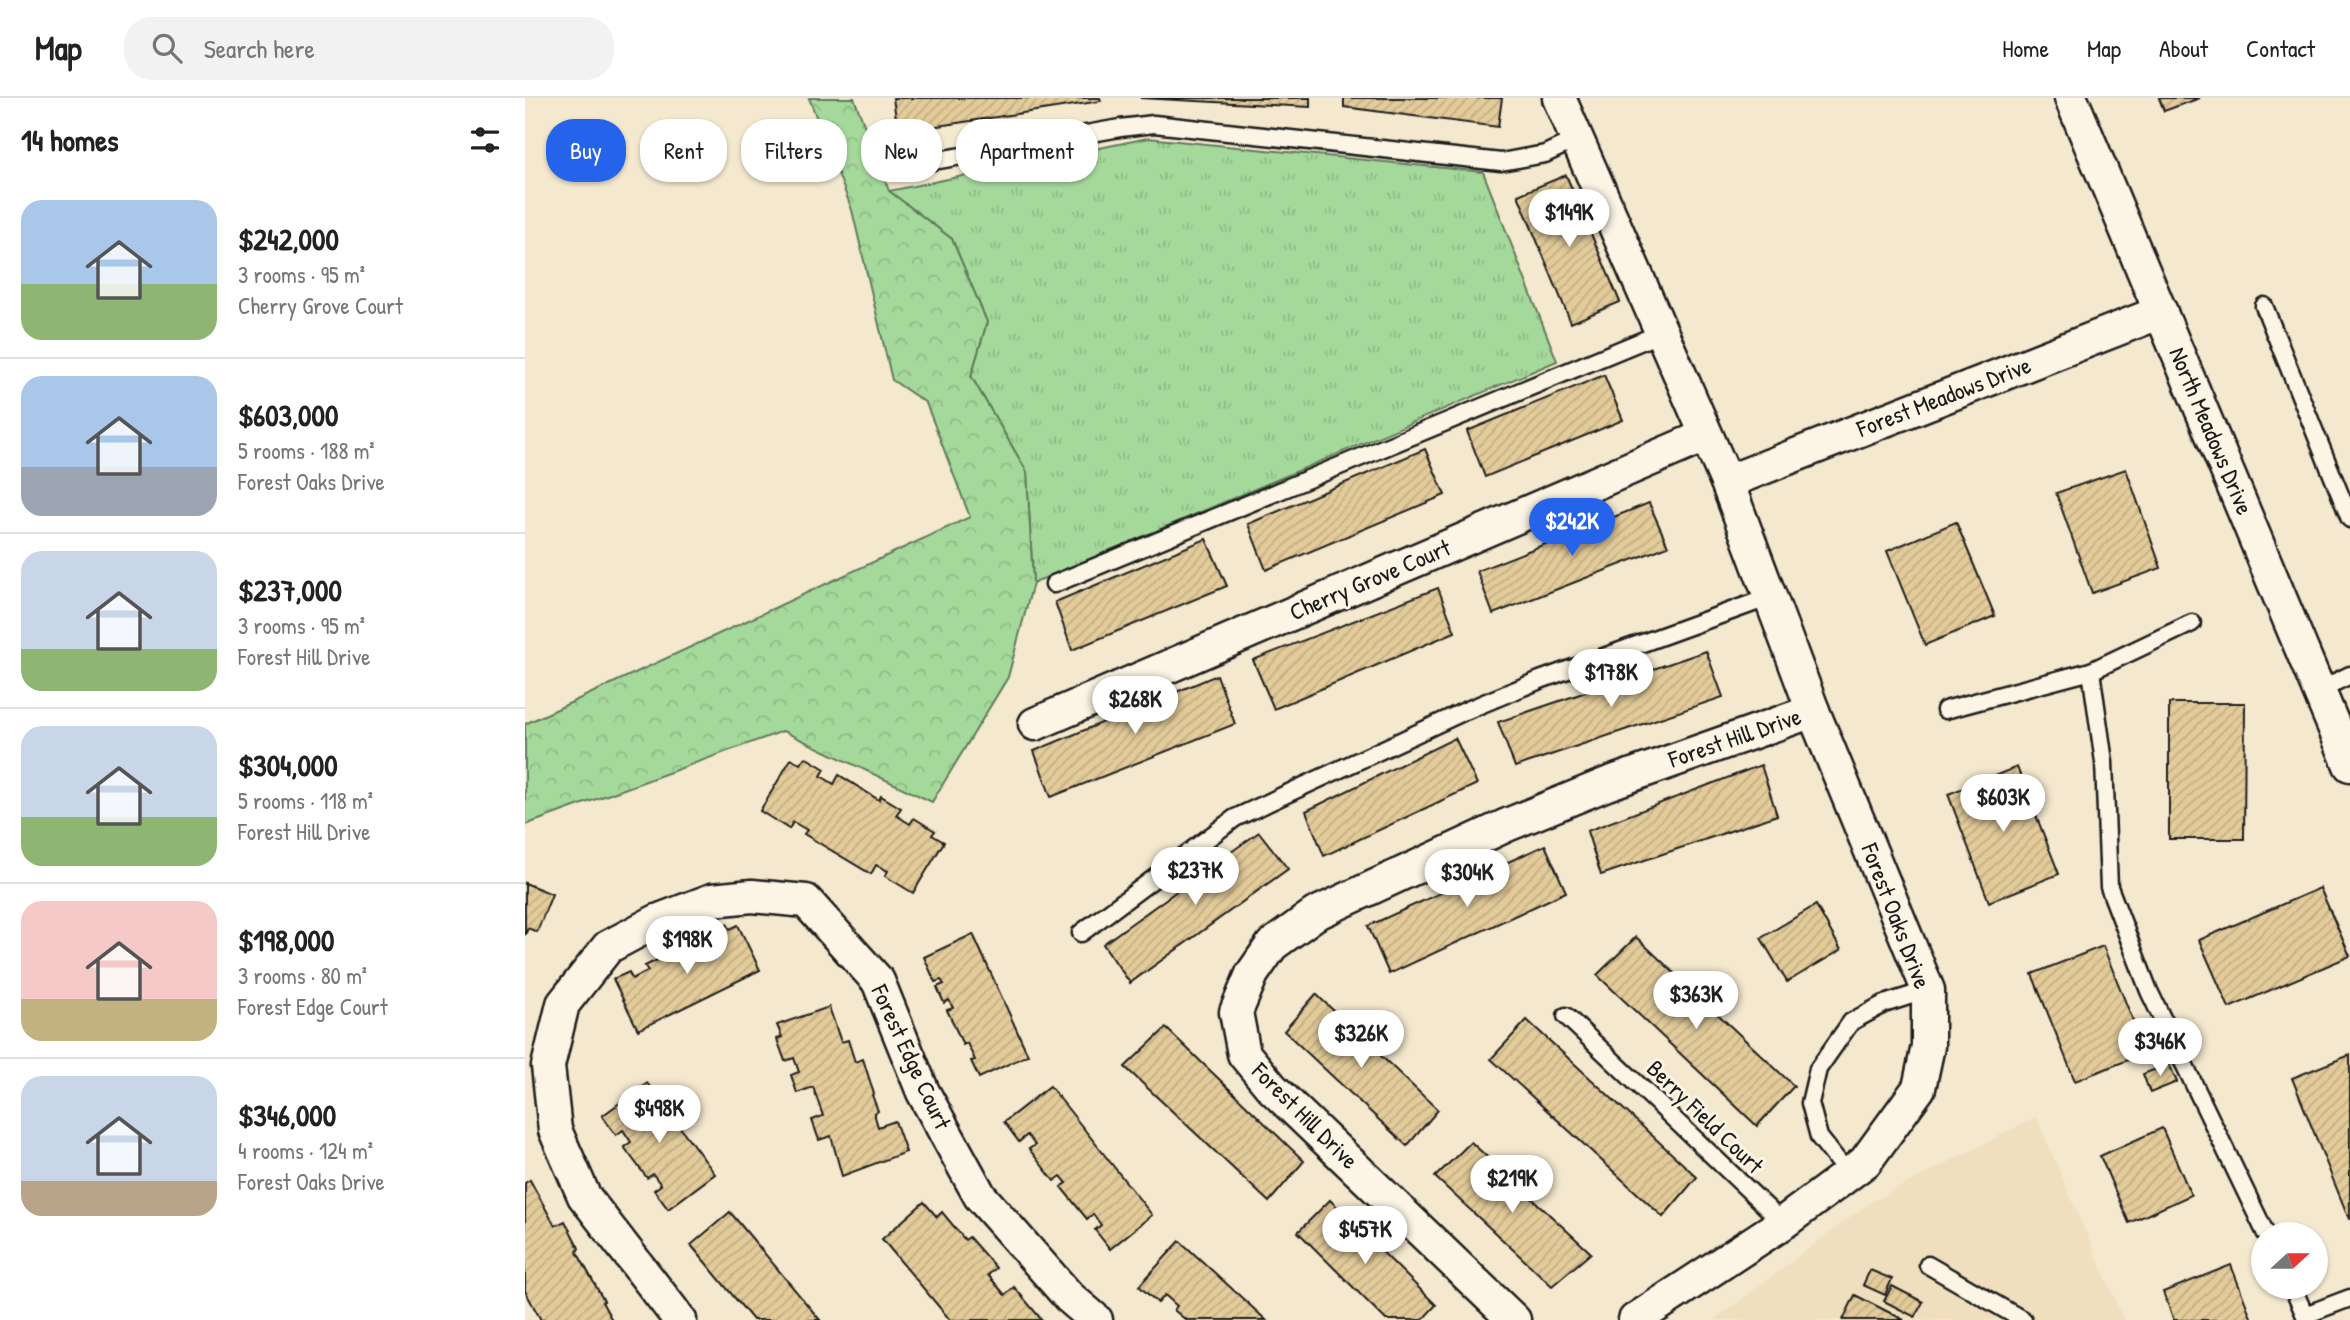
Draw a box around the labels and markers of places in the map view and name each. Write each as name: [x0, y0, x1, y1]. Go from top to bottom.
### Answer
pin: $149K: [1520, 190, 1618, 249]
pin: $242K: [1523, 498, 1621, 558]
pin: $178K: [1562, 650, 1660, 709]
pin: $268K: [1086, 676, 1184, 736]
pin: $603K: [1954, 774, 2052, 834]
pin: $237K: [1146, 848, 1244, 907]
pin: $304K: [1418, 850, 1516, 909]
pin: $198K: [638, 916, 736, 976]
pin: $363K: [1647, 972, 1745, 1031]
pin: $326K: [1312, 1010, 1410, 1070]
pin: $346K: [2111, 1018, 2209, 1078]
pin: $498K: [610, 1086, 708, 1145]
pin: $219K: [1463, 1156, 1561, 1215]
pin: $457K: [1316, 1206, 1414, 1266]

